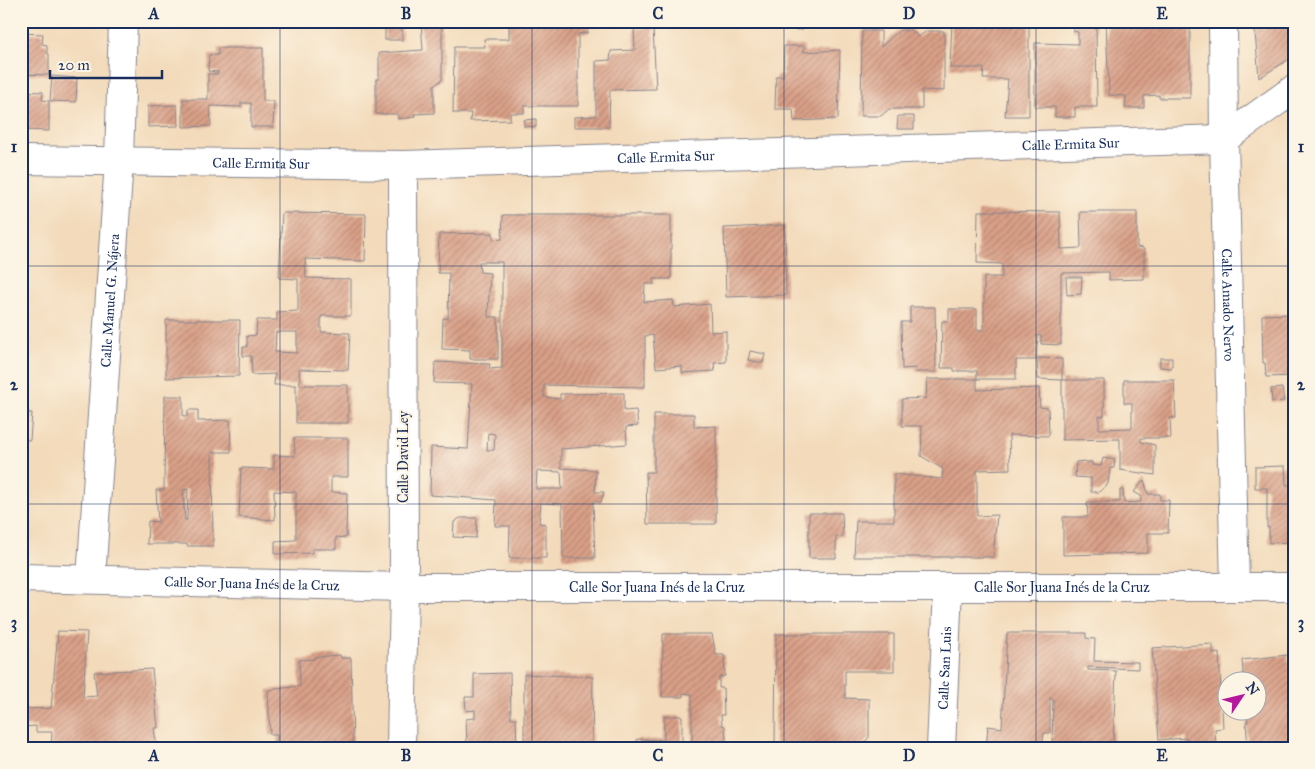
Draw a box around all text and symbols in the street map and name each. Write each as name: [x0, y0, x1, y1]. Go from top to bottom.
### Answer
text: A: [148, 4, 160, 23]
text: B: [401, 4, 411, 23]
text: C: [653, 4, 664, 23]
text: D: [903, 4, 916, 23]
text: E: [1156, 4, 1168, 23]
scale bar: [50, 48, 162, 80]
text: 20 m: [58, 56, 90, 74]
street label: Calle Ermita Sur: [1022, 134, 1120, 154]
text: 1: [11, 137, 18, 156]
text: 1: [1298, 137, 1305, 156]
street label: Calle Ermita Sur: [617, 147, 716, 167]
street label: Calle Ermita Sur: [212, 154, 311, 172]
street label: Calle Manuel G. Nájera: [97, 233, 123, 368]
street label: Calle Amado Nervo: [1218, 248, 1238, 362]
text: 2: [10, 375, 19, 394]
text: 2: [1297, 375, 1306, 394]
street label: Calle David Ley: [395, 411, 412, 503]
street label: Calle Sor Juana Inés de la Cruz: [164, 573, 340, 594]
street label: Calle Sor Juana Inés de la Cruz: [569, 579, 745, 597]
street label: Calle Sor Juana Inés de la Cruz: [974, 579, 1150, 597]
text: 3: [11, 613, 17, 633]
text: 3: [1298, 613, 1304, 633]
street label: Calle San Luis: [934, 626, 955, 710]
north arrow: [1218, 672, 1268, 722]
text: N: [1242, 679, 1263, 699]
text: A: [148, 746, 160, 765]
text: B: [401, 746, 411, 765]
text: C: [653, 746, 664, 765]
text: D: [903, 746, 916, 765]
text: E: [1156, 746, 1168, 765]

